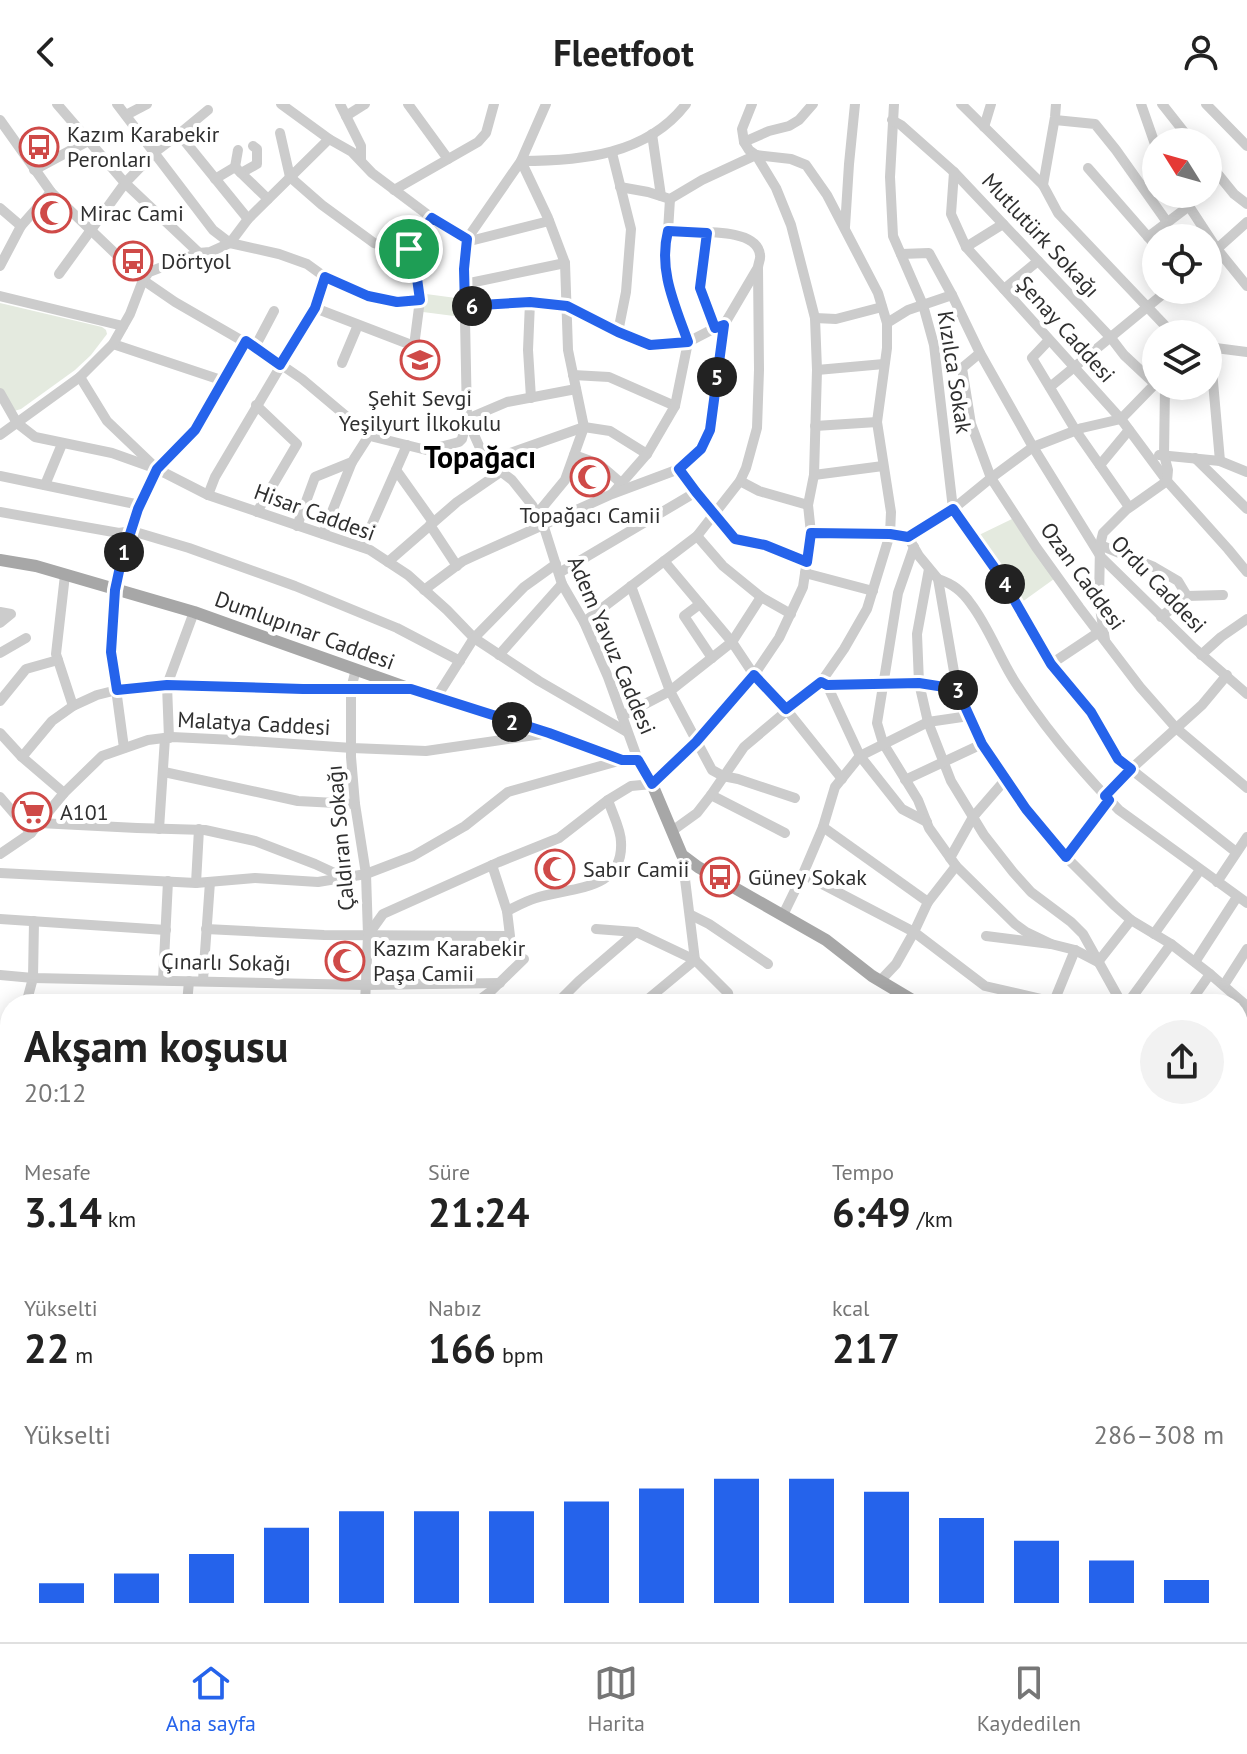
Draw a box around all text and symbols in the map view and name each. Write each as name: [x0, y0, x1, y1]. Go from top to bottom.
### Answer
text: Fleetfoot: [553, 29, 694, 76]
icon: back: [24, 30, 68, 74]
icon: person: [1179, 30, 1223, 74]
place label: Kazım Karabekir Peronları: [67, 120, 220, 173]
bus stop icon: Kazım Karabekir Peronları: [18, 126, 60, 168]
north arrow: [1142, 128, 1222, 208]
map controls: [1142, 128, 1222, 400]
street label: Mutlutürk Sokağı: [976, 167, 1106, 303]
mosque icon: Mirac Cami: [31, 192, 73, 234]
place label: Mirac Cami: [80, 199, 184, 227]
pin: [375, 215, 443, 283]
button: locate: [1142, 224, 1222, 304]
icon: arrive: [387, 227, 431, 271]
bus stop icon: Dörtyol: [112, 240, 154, 282]
place label: Dörtyol: [161, 247, 232, 275]
street label: Şenay Caddesi: [1011, 270, 1121, 388]
pin: 6: [452, 286, 492, 326]
text: 6: [466, 292, 478, 320]
street label: Kızılca Sokak: [932, 309, 979, 436]
button: layers: [1142, 320, 1222, 400]
school or university icon: Şehit Sevgi Yeşilyurt İlkokulu: [399, 339, 441, 381]
pin: 5: [697, 357, 737, 397]
text: 5: [711, 363, 723, 391]
place label: Şehit Sevgi Yeşilyurt İlkokulu: [339, 384, 501, 437]
district label: Topağacı: [424, 437, 536, 476]
mosque icon: Topağacı Camii: [569, 456, 611, 498]
street label: Hisar Caddesi: [250, 477, 380, 547]
place label: Topağacı Camii: [519, 501, 661, 529]
street label: Ozan Caddesi: [1035, 517, 1131, 635]
street label: Ordu Caddesi: [1105, 529, 1213, 639]
pin: 1: [104, 532, 144, 572]
text: 1: [118, 538, 130, 566]
street label: Adem Yavuz Caddesi: [562, 552, 662, 738]
pin: 4: [985, 564, 1025, 604]
text: 4: [999, 570, 1011, 598]
street label: Dumlupınar Caddesi: [211, 584, 399, 676]
pin: 3: [938, 670, 978, 710]
text: 3: [952, 676, 964, 704]
pin: 2: [492, 702, 532, 742]
street label: Malatya Caddesi: [177, 705, 331, 741]
text: 2: [506, 708, 518, 736]
street label: Çaldıran Sokağı: [320, 764, 360, 912]
supermarket icon: A101: [11, 791, 53, 833]
place label: A101: [60, 798, 109, 826]
mosque icon: Sabır Camii: [534, 848, 576, 890]
place label: Sabır Camii: [583, 855, 689, 883]
bus stop icon: Güney Sokak: [699, 856, 741, 898]
place label: Güney Sokak: [748, 863, 867, 891]
place label: Kazım Karabekir Paşa Camii: [373, 934, 526, 987]
mosque icon: Kazım Karabekir Paşa Camii: [324, 940, 366, 982]
street label: Çınarlı Sokağı: [161, 947, 291, 977]
text: Akşam koşusu: [24, 1017, 288, 1074]
button: share: [1140, 1020, 1224, 1104]
text: 20:12: [24, 1076, 86, 1109]
text: Mesafe: [24, 1158, 91, 1186]
text: Süre: [428, 1158, 470, 1186]
text: Tempo: [832, 1158, 894, 1186]
text: 3.14: [24, 1186, 102, 1238]
text: 21:24: [428, 1186, 529, 1238]
text: 6:49: [832, 1186, 911, 1238]
text: km: [102, 1205, 136, 1233]
text: /km: [911, 1205, 953, 1233]
text: Yükselti: [24, 1294, 98, 1322]
text: Nabız: [428, 1294, 481, 1322]
text: kcal: [832, 1294, 870, 1322]
text: 22: [24, 1322, 69, 1374]
text: 166: [428, 1322, 496, 1374]
text: 217: [832, 1322, 900, 1374]
text: m: [69, 1341, 93, 1369]
text: bpm: [496, 1341, 544, 1369]
text: Yükselti: [24, 1418, 111, 1451]
text: 286–308 m: [1094, 1418, 1224, 1451]
tab: Ana sayfa: [166, 1661, 256, 1737]
tab: Harita: [588, 1661, 645, 1737]
tab: Kaydedilen: [977, 1661, 1081, 1737]

